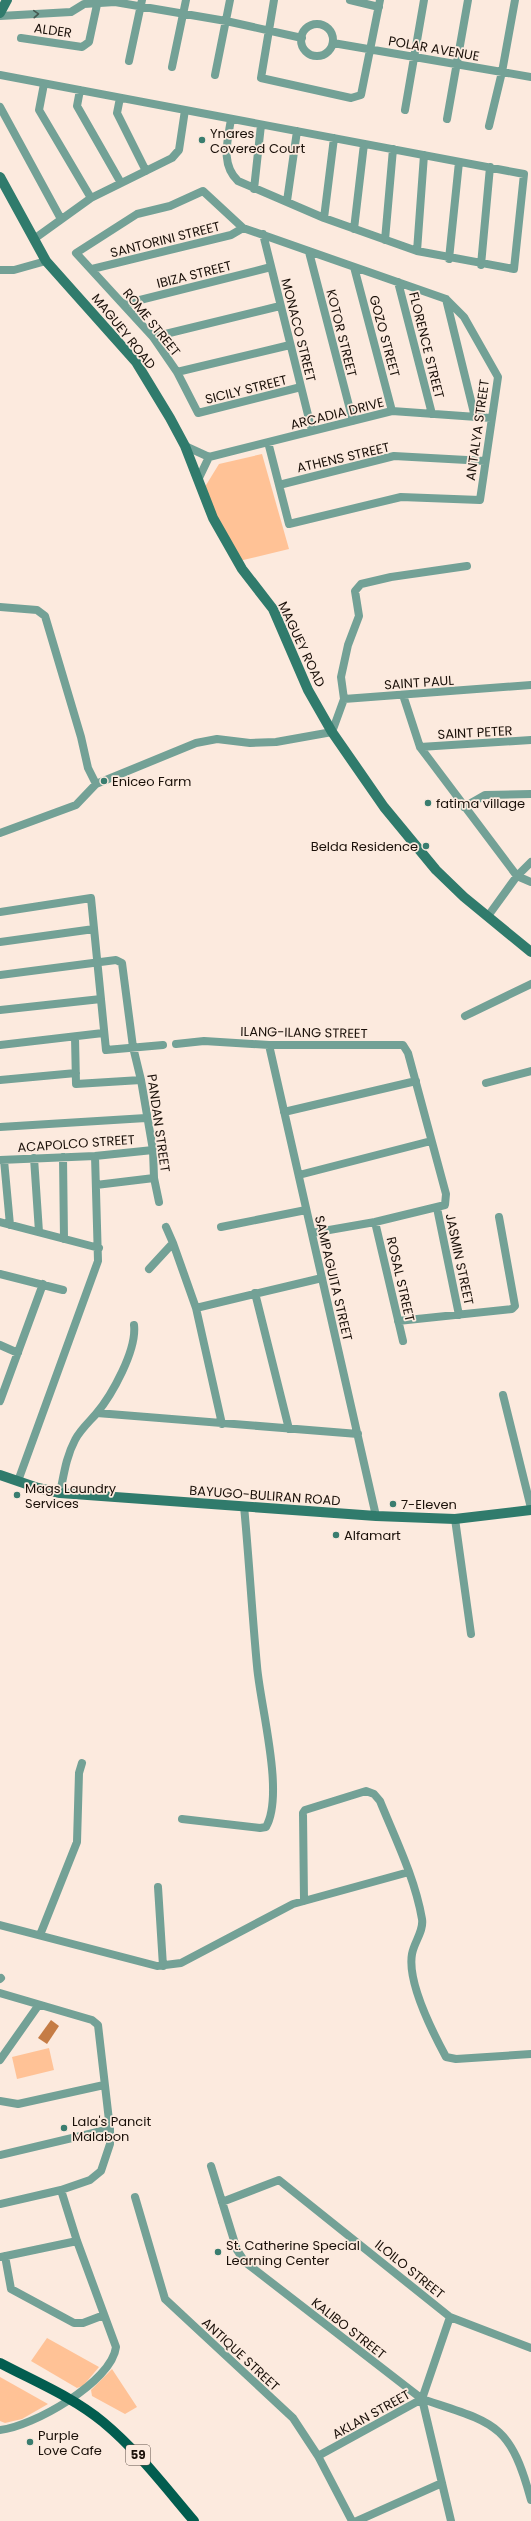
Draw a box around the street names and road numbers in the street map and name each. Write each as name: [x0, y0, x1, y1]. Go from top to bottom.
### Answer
street label: ALDER: [33, 18, 73, 43]
street label: POLAR AVENUE: [387, 31, 481, 66]
street label: SANTORINI STREET: [108, 217, 222, 262]
street label: IBIZA STREET: [155, 256, 234, 293]
street label: MONACO STREET: [276, 276, 321, 384]
street label: ROME STREET: [118, 284, 185, 360]
street label: KOTOR STREET: [321, 287, 362, 379]
street label: MAGUEY ROAD: [87, 289, 160, 373]
street label: FLORENCE STREET: [404, 290, 449, 400]
street label: GOZO STREET: [364, 293, 405, 379]
street label: SICILY STREET: [203, 370, 289, 409]
street label: ANTALYA STREET: [461, 378, 494, 482]
street label: ARCADIA DRIVE: [288, 393, 386, 434]
street label: ATHENS STREET: [295, 438, 391, 477]
street label: MAGUEY ROAD: [273, 598, 330, 690]
street label: SAINT PAUL: [383, 671, 455, 694]
street label: SAINT PETER: [437, 721, 513, 744]
street label: ILANG-ILANG STREET: [240, 1022, 368, 1043]
street label: PANDAN STREET: [142, 1073, 175, 1173]
street label: ACAPOLCO STREET: [17, 1130, 135, 1157]
street label: JASMIN STREET: [441, 1212, 478, 1307]
street label: SAMPAGUITA STREET: [310, 1214, 357, 1343]
street label: ROSAL STREET: [382, 1235, 420, 1323]
street label: BAYUGO-BULIRAN ROAD: [189, 1481, 341, 1510]
street label: ILOILO STREET: [371, 2235, 448, 2303]
street label: KALIBO STREET: [307, 2293, 390, 2364]
street label: ANTIQUE STREET: [198, 2313, 284, 2395]
street label: AKLAN STREET: [329, 2385, 414, 2444]
road number: 59: [126, 2445, 150, 2465]

